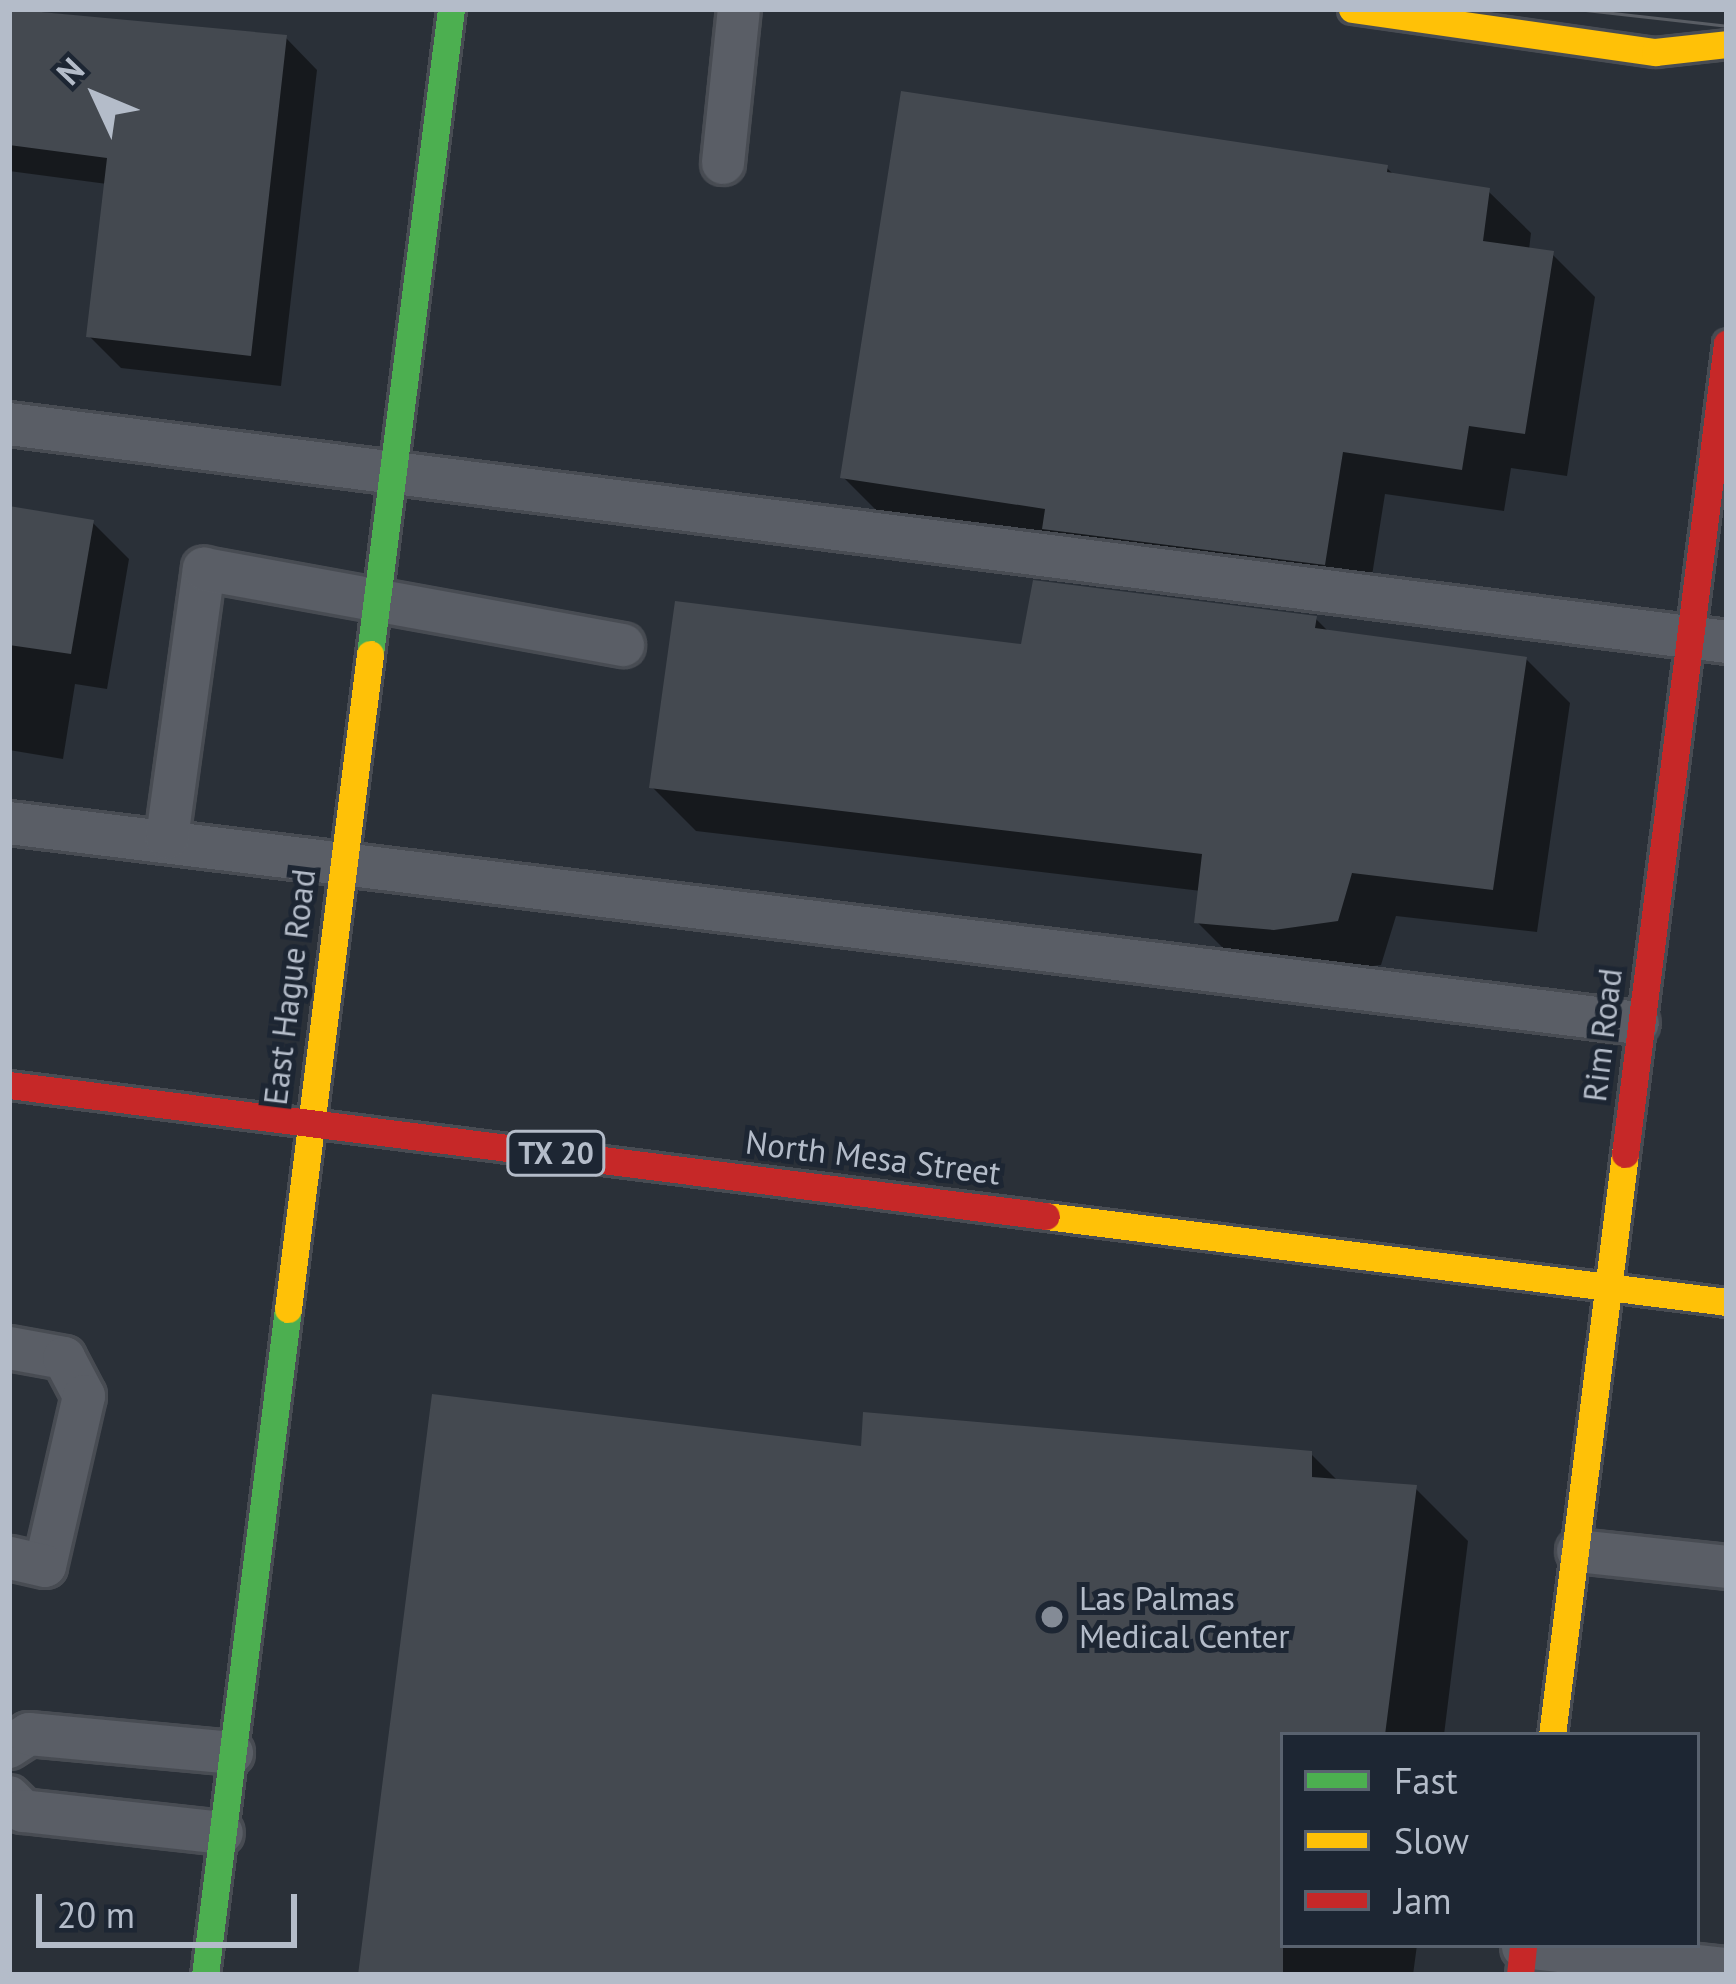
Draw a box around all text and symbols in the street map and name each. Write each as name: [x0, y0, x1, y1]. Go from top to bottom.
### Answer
north arrow: [36, 36, 156, 156]
text: N: [47, 48, 93, 93]
street label: East Hague Road: [255, 867, 323, 1107]
street label: Rim Road: [1574, 966, 1630, 1104]
street label: North Mesa Street: [743, 1122, 1003, 1192]
road number: TX 20: [505, 1129, 607, 1177]
place label: Las Palmas Medical Center: [1079, 1578, 1289, 1656]
marker: Las Palmas Medical Center: [1036, 1601, 1068, 1633]
legend: [1280, 1732, 1700, 1948]
text: Fast: [1394, 1757, 1458, 1804]
text: Slow: [1394, 1817, 1469, 1864]
scale bar: [42, 1870, 303, 1944]
text: Jam: [1394, 1877, 1452, 1924]
text: 20 m: [57, 1891, 135, 1938]

